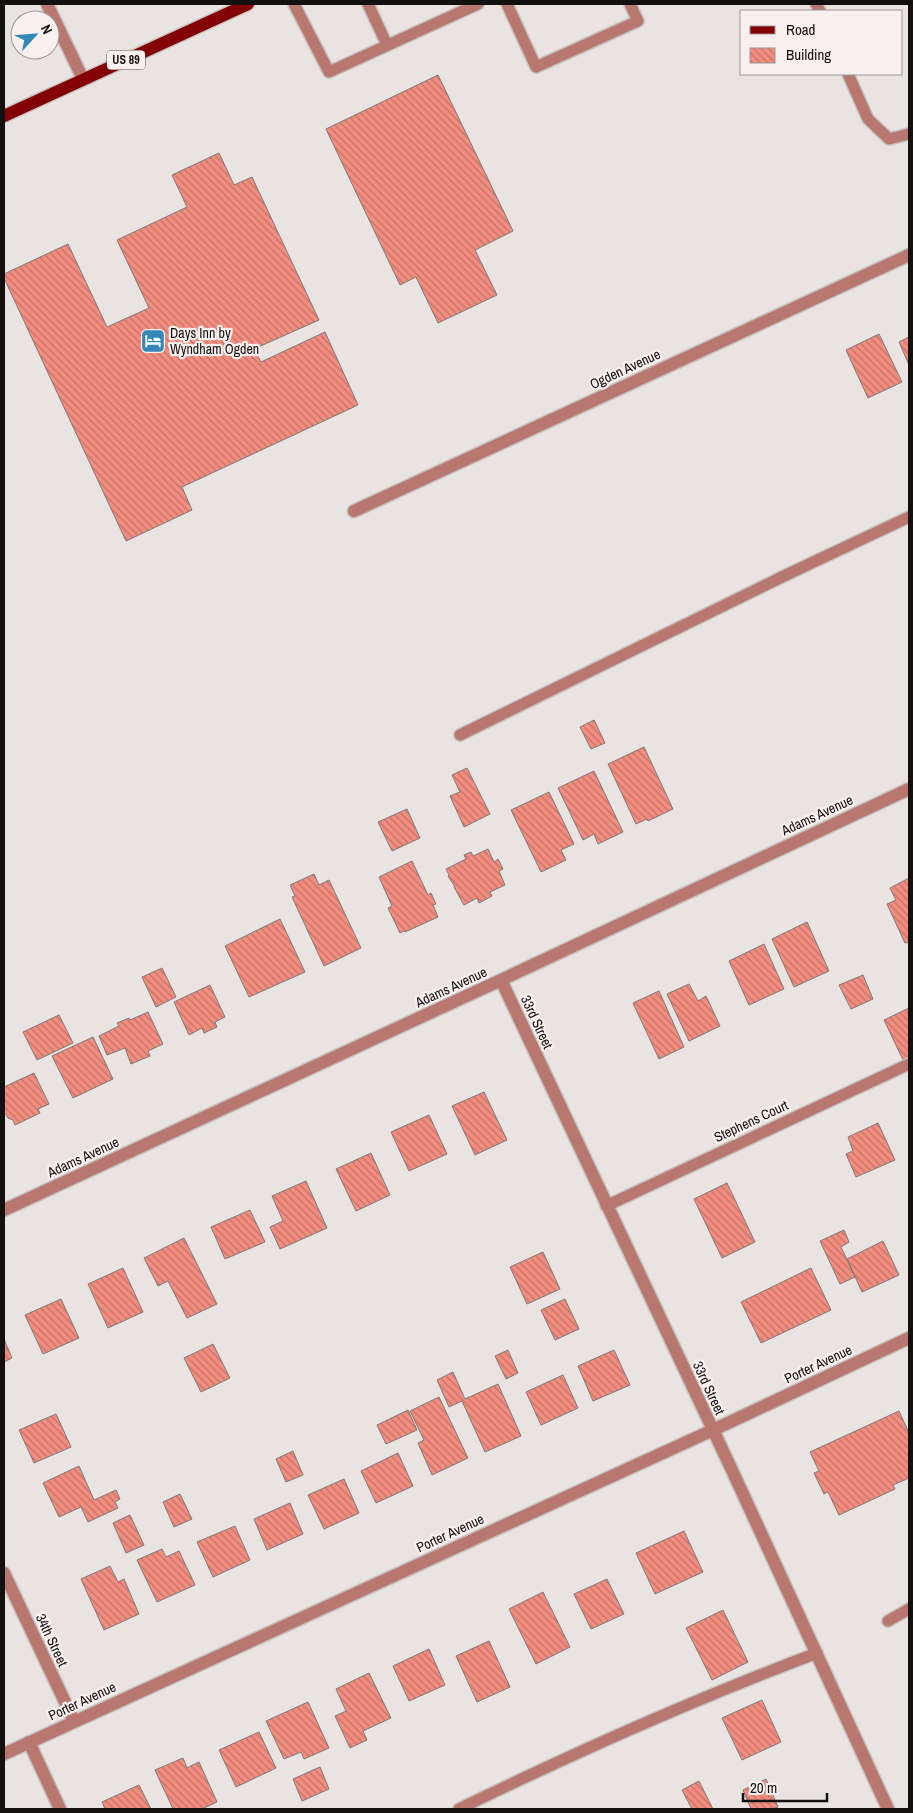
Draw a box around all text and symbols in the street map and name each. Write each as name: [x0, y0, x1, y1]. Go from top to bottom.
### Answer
north arrow: [10, 10, 60, 60]
legend: [740, 10, 903, 75]
text: Road: [786, 19, 815, 40]
text: N: [37, 22, 57, 37]
text: Building: [786, 44, 831, 65]
road number: US 89: [107, 50, 145, 70]
place label: Days Inn by Wyndham Ogden: [170, 324, 259, 358]
hotel icon: Days Inn by Wyndham Ogden: [140, 328, 166, 354]
street label: Ogden Avenue: [587, 345, 663, 393]
street label: Adams Avenue: [777, 791, 856, 840]
street label: Adams Avenue: [411, 963, 490, 1012]
street label: 33rd Street: [517, 992, 557, 1052]
street label: Stephens Court: [711, 1096, 791, 1146]
street label: Adams Avenue: [43, 1133, 122, 1182]
street label: Porter Avenue: [781, 1341, 855, 1387]
street label: 33rd Street: [689, 1358, 729, 1418]
street label: Porter Avenue: [413, 1510, 487, 1556]
street label: 34th Street: [32, 1611, 72, 1669]
street label: Porter Avenue: [45, 1678, 119, 1724]
scale bar: [743, 1770, 827, 1802]
text: 20 m: [750, 1777, 777, 1798]

